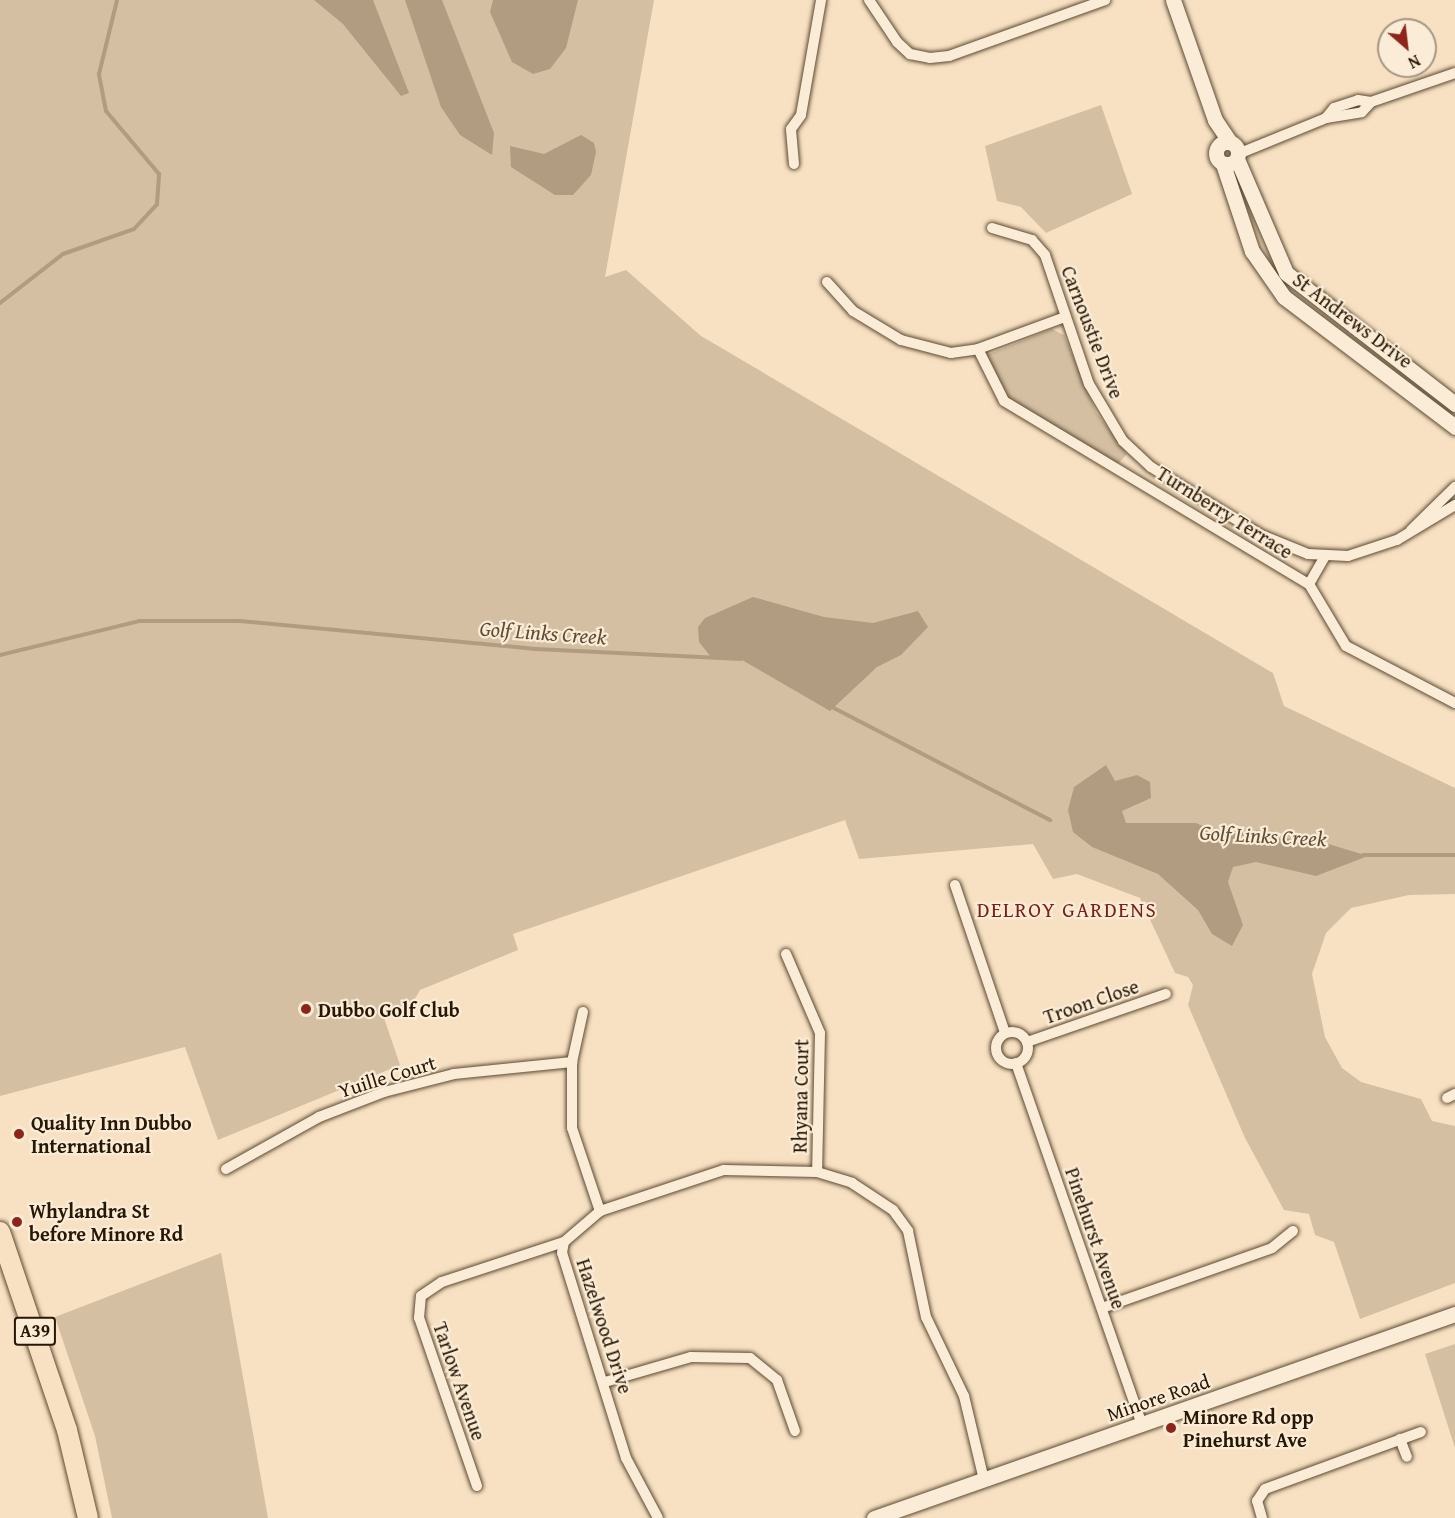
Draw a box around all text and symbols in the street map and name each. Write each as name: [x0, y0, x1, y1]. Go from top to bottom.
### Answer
north arrow: [1377, 18, 1437, 78]
text: N: [1404, 49, 1425, 75]
street label: Carnoustie Drive: [1057, 262, 1129, 402]
street label: St Andrews Drive: [1288, 267, 1418, 373]
street label: Turnberry Terrace: [1153, 461, 1297, 563]
water label: Golf Links Creek: [479, 616, 607, 650]
water label: Golf Links Creek: [1199, 820, 1327, 852]
district label: DELROY GARDENS: [977, 897, 1157, 923]
street label: Troon Close: [1040, 974, 1142, 1028]
place label: Dubbo Golf Club: [318, 997, 460, 1021]
marker: Dubbo Golf Club: [299, 1002, 313, 1016]
street label: Rhyana Court: [787, 1039, 813, 1153]
street label: Yuille Court: [335, 1050, 439, 1102]
place label: Quality Inn Dubbo International: [31, 1110, 192, 1157]
marker: Quality Inn Dubbo International: [12, 1127, 26, 1141]
street label: Pinehurst Avenue: [1061, 1164, 1131, 1312]
place label: Whylandra St before Minore Rd: [29, 1198, 183, 1245]
marker: Whylandra St before Minore Rd: [10, 1215, 24, 1229]
street label: Hazelwood Drive: [572, 1255, 638, 1397]
road number: A39: [12, 1316, 57, 1346]
street label: Tarlow Avenue: [429, 1319, 491, 1443]
street label: Minore Road: [1103, 1368, 1213, 1426]
place label: Minore Rd opp Pinehurst Ave: [1183, 1404, 1314, 1451]
marker: Minore Rd opp Pinehurst Ave: [1164, 1421, 1178, 1435]

